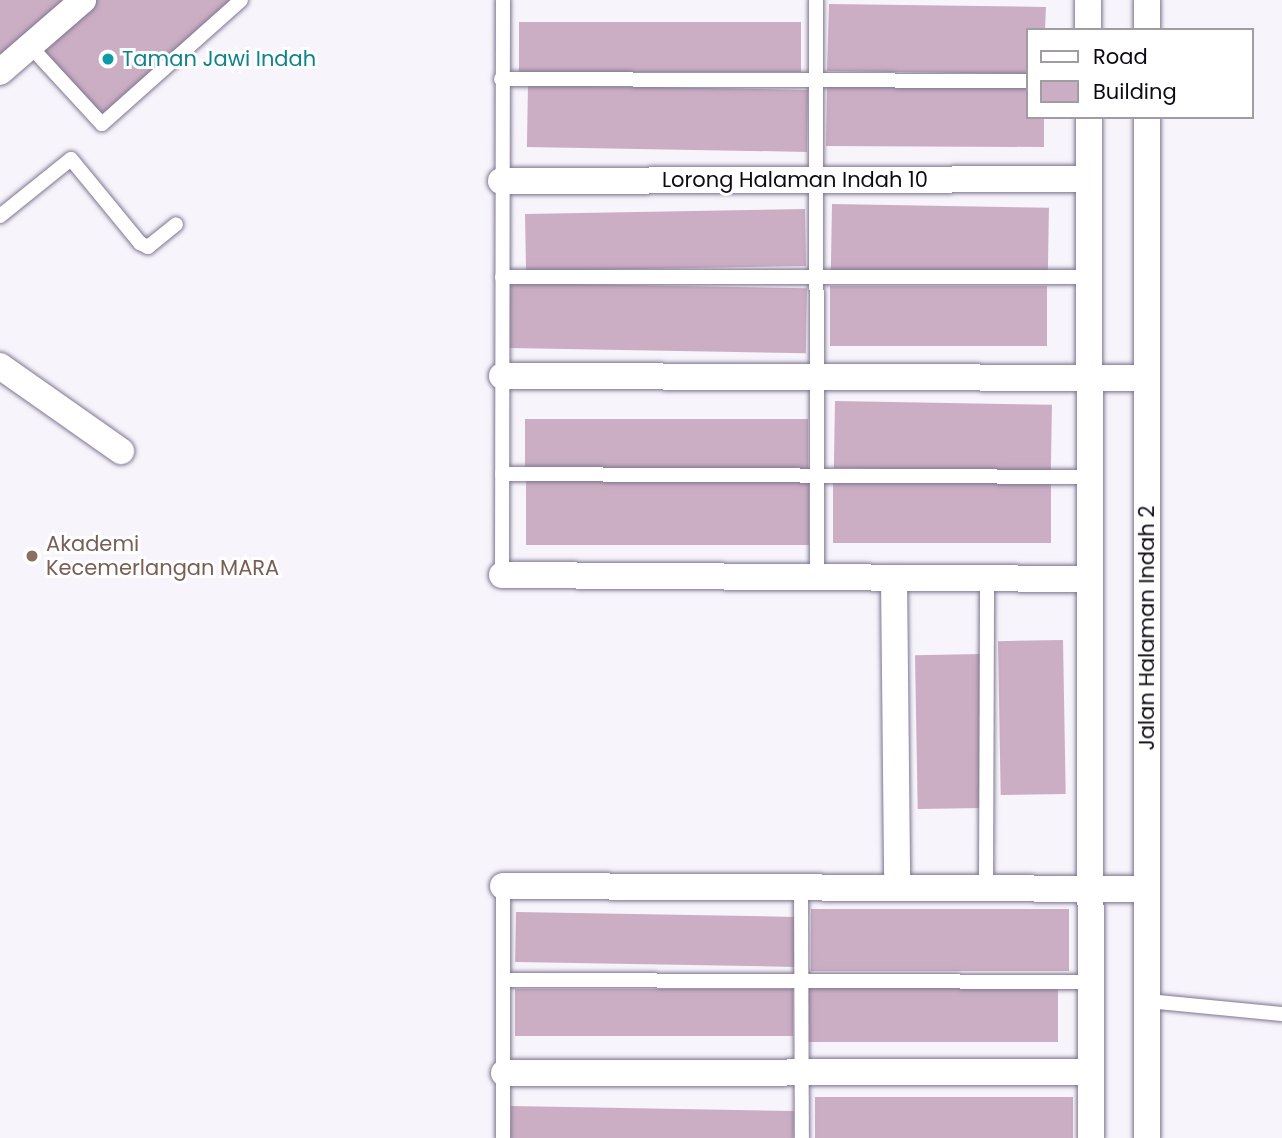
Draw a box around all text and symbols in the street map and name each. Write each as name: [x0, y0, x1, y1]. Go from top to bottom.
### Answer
legend: [1026, 28, 1254, 119]
text: Road: [1093, 42, 1148, 71]
place label: Taman Jawi Indah: [122, 46, 316, 72]
marker: Taman Jawi Indah: [100, 51, 116, 67]
text: Building: [1093, 77, 1177, 106]
street label: Lorong Halaman Indah 10: [662, 167, 928, 193]
street label: Jalan Halaman Indah 2: [1134, 506, 1160, 750]
place label: Akademi Kecemerlangan MARA: [46, 531, 279, 581]
marker: Akademi Kecemerlangan MARA: [24, 548, 40, 564]

